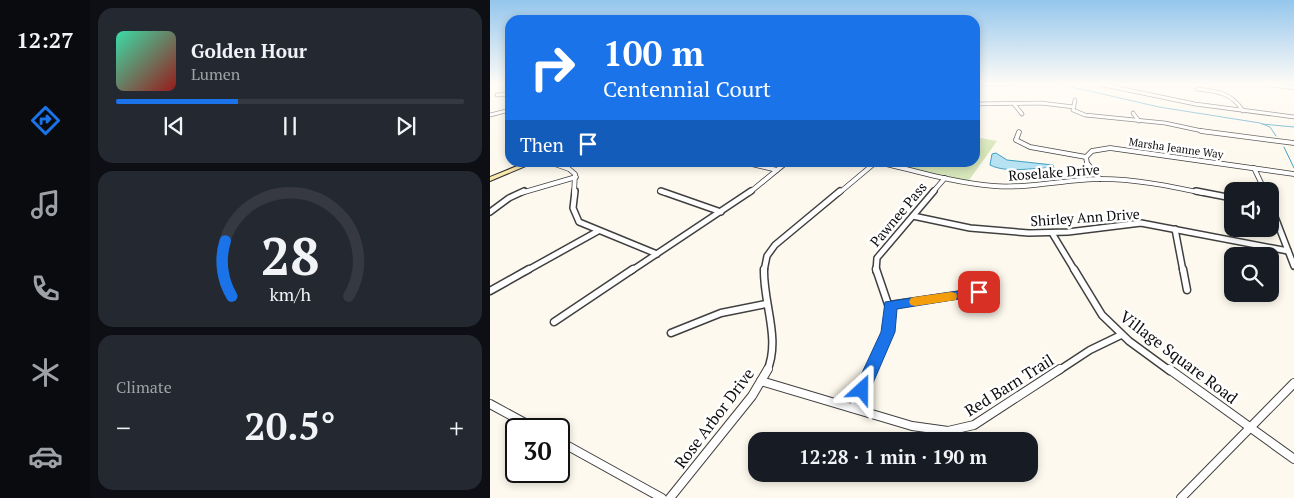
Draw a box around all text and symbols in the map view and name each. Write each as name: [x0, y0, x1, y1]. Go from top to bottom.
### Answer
text: 12:27: [16, 25, 74, 54]
text: 100 m: [603, 30, 704, 76]
icon: right: [520, 35, 585, 100]
text: Golden Hour: [191, 38, 307, 63]
text: Lumen: [191, 63, 240, 85]
text: Centennial Court: [603, 74, 771, 103]
icon: directions: [28, 103, 63, 138]
icon: previous: [160, 112, 188, 140]
icon: pause: [276, 112, 304, 140]
icon: next: [392, 112, 420, 140]
icon: arrive: [574, 130, 602, 158]
text: Then: [520, 132, 564, 157]
street label: Marsha Jeanne Way: [1128, 134, 1225, 162]
street label: Roselake Drive: [1008, 159, 1100, 185]
street label: Pawnee Pass: [865, 178, 931, 250]
map controls: [1224, 182, 1279, 302]
button: sound: [1224, 182, 1279, 237]
icon: music: [28, 187, 63, 222]
street label: Shirley Ann Drive: [1030, 204, 1140, 230]
text: 28: [261, 221, 319, 290]
button: search: [1224, 247, 1279, 302]
icon: phone: [28, 271, 63, 306]
pin: [958, 271, 1000, 313]
icon: arrive: [965, 278, 993, 306]
text: km/h: [269, 282, 311, 306]
street label: Village Square Road: [1116, 305, 1242, 409]
street label: Red Barn Trail: [960, 349, 1058, 421]
icon: climate: [28, 355, 63, 390]
street label: Rose Arbor Drive: [669, 363, 759, 473]
position arrow: [835, 363, 887, 415]
text: Climate: [116, 376, 172, 398]
text: 20.5°: [244, 401, 336, 451]
text: −: [116, 409, 131, 446]
text: +: [449, 409, 464, 446]
speed limit sign: 30: [505, 418, 570, 483]
icon: car: [28, 439, 63, 474]
text: 12:28 · 1 min · 190 m: [799, 444, 987, 469]

